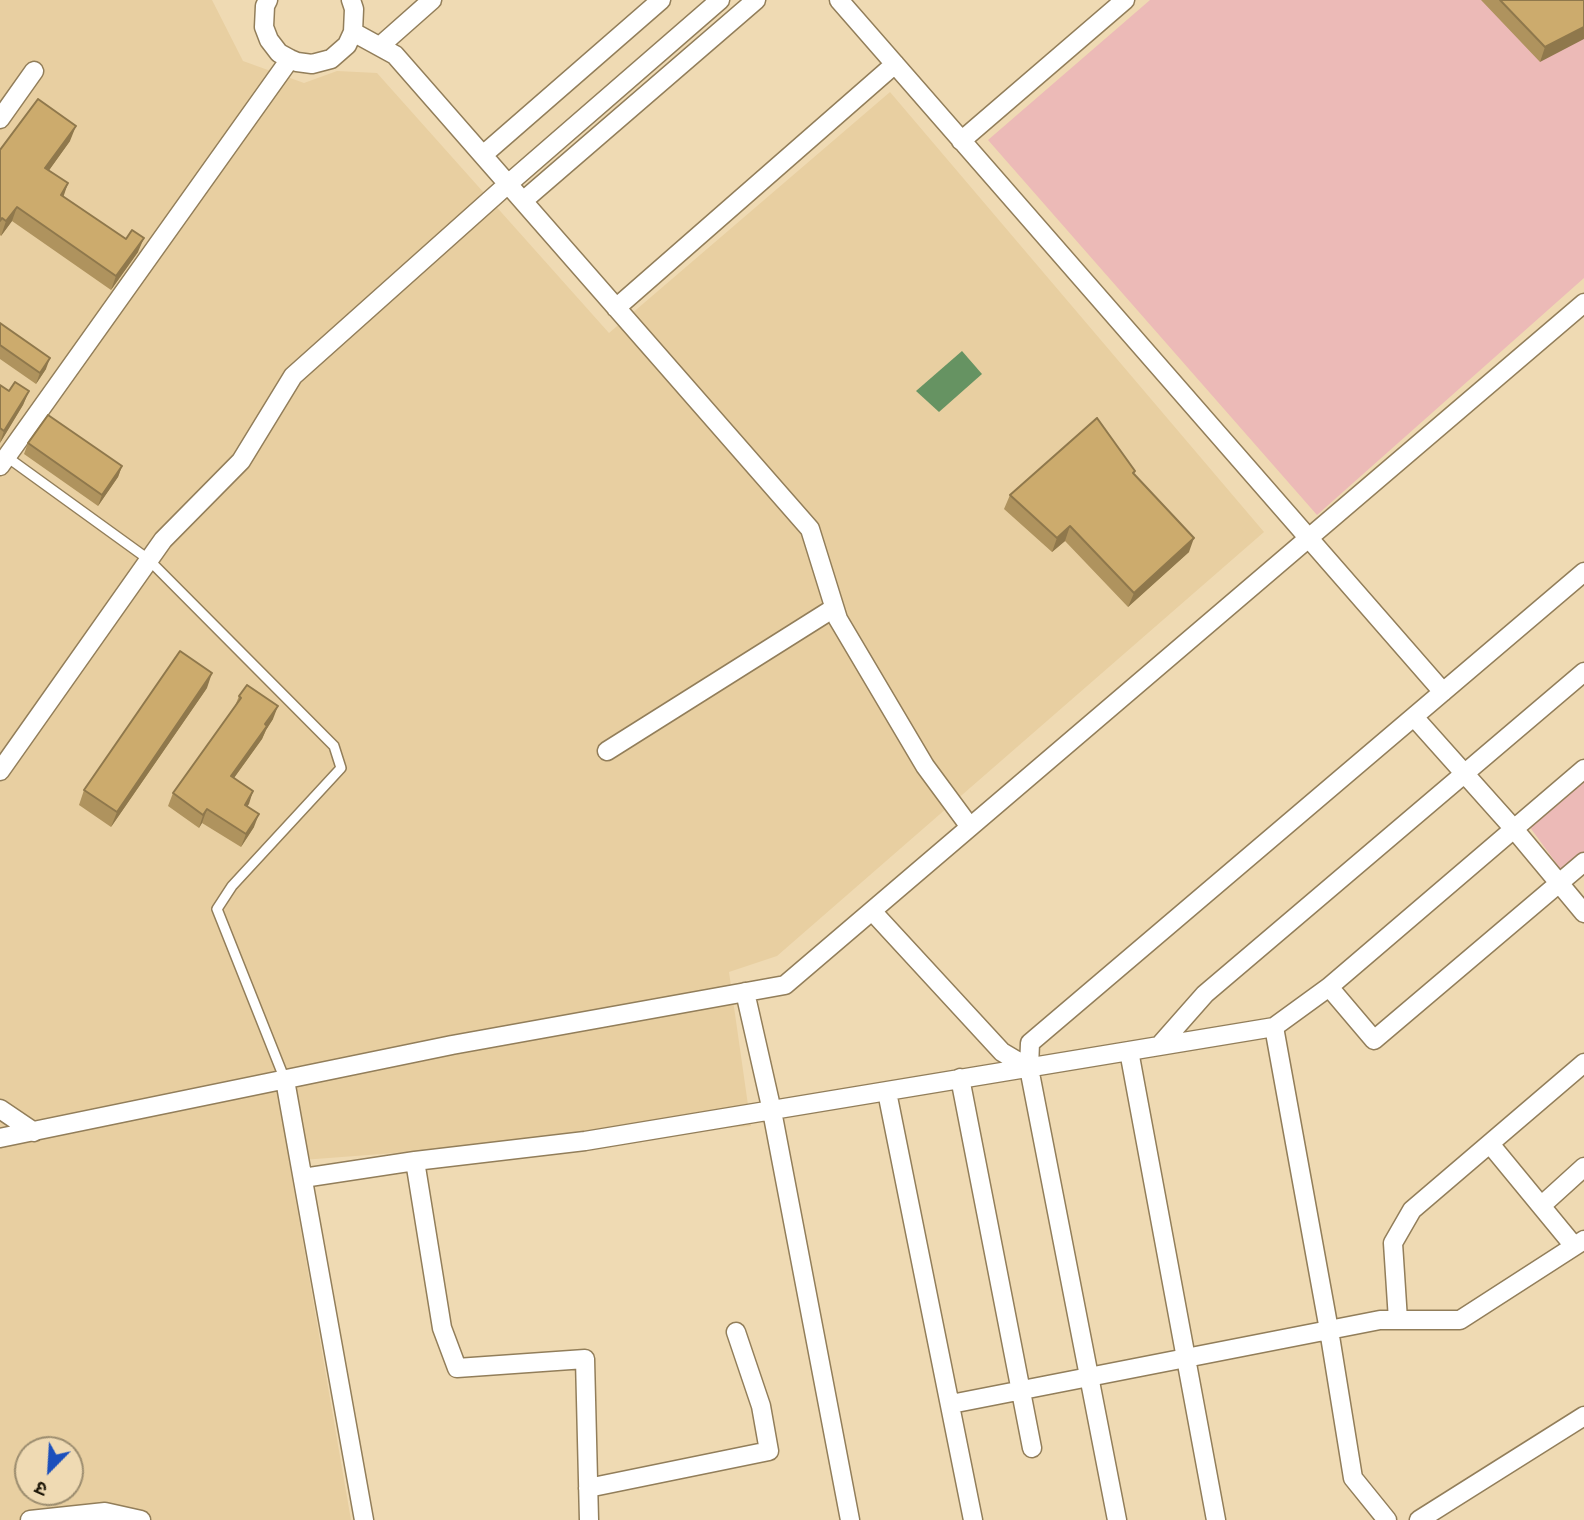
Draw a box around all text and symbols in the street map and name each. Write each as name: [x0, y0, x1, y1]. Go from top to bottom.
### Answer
north arrow: [14, 1436, 84, 1506]
text: उ: [31, 1476, 51, 1502]

